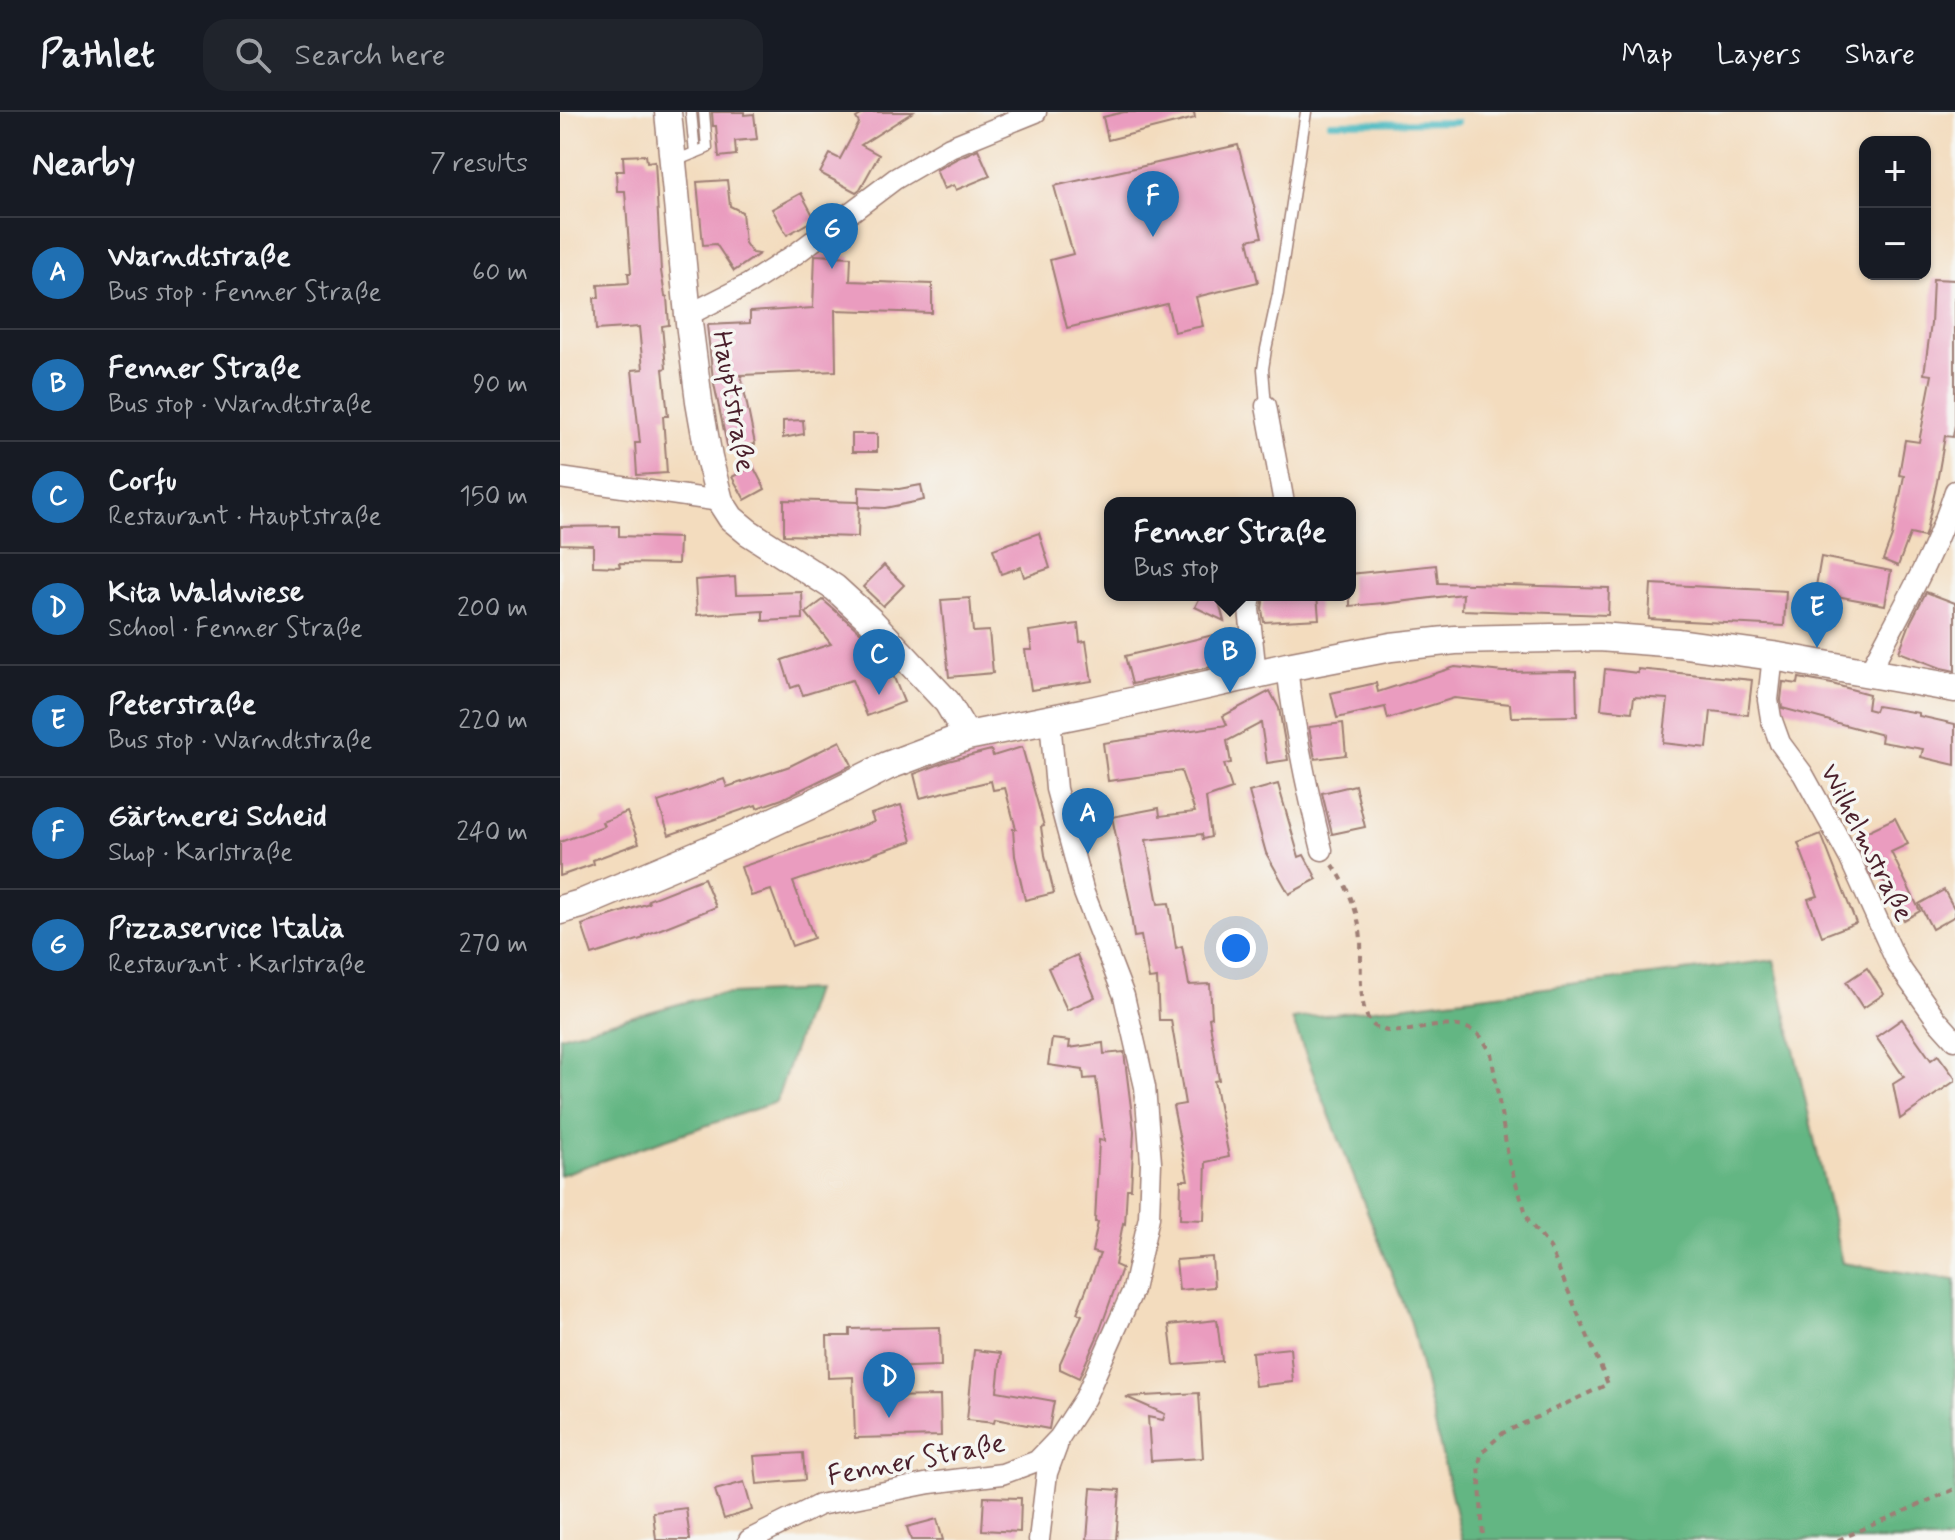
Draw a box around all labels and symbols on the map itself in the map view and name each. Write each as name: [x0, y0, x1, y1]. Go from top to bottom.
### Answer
pin: F: [1127, 171, 1179, 237]
pin: G: [806, 203, 858, 269]
street label: Hauptstraße: [702, 328, 763, 475]
pin: E: [1791, 582, 1843, 648]
pin: B: [1204, 627, 1256, 693]
pin: C: [853, 629, 905, 695]
street label: Wilhelmstraße: [1810, 758, 1921, 928]
pin: A: [1062, 788, 1114, 854]
your location: [1216, 928, 1256, 968]
pin: D: [863, 1352, 915, 1418]
street label: Fenner Straße: [825, 1425, 1008, 1496]

